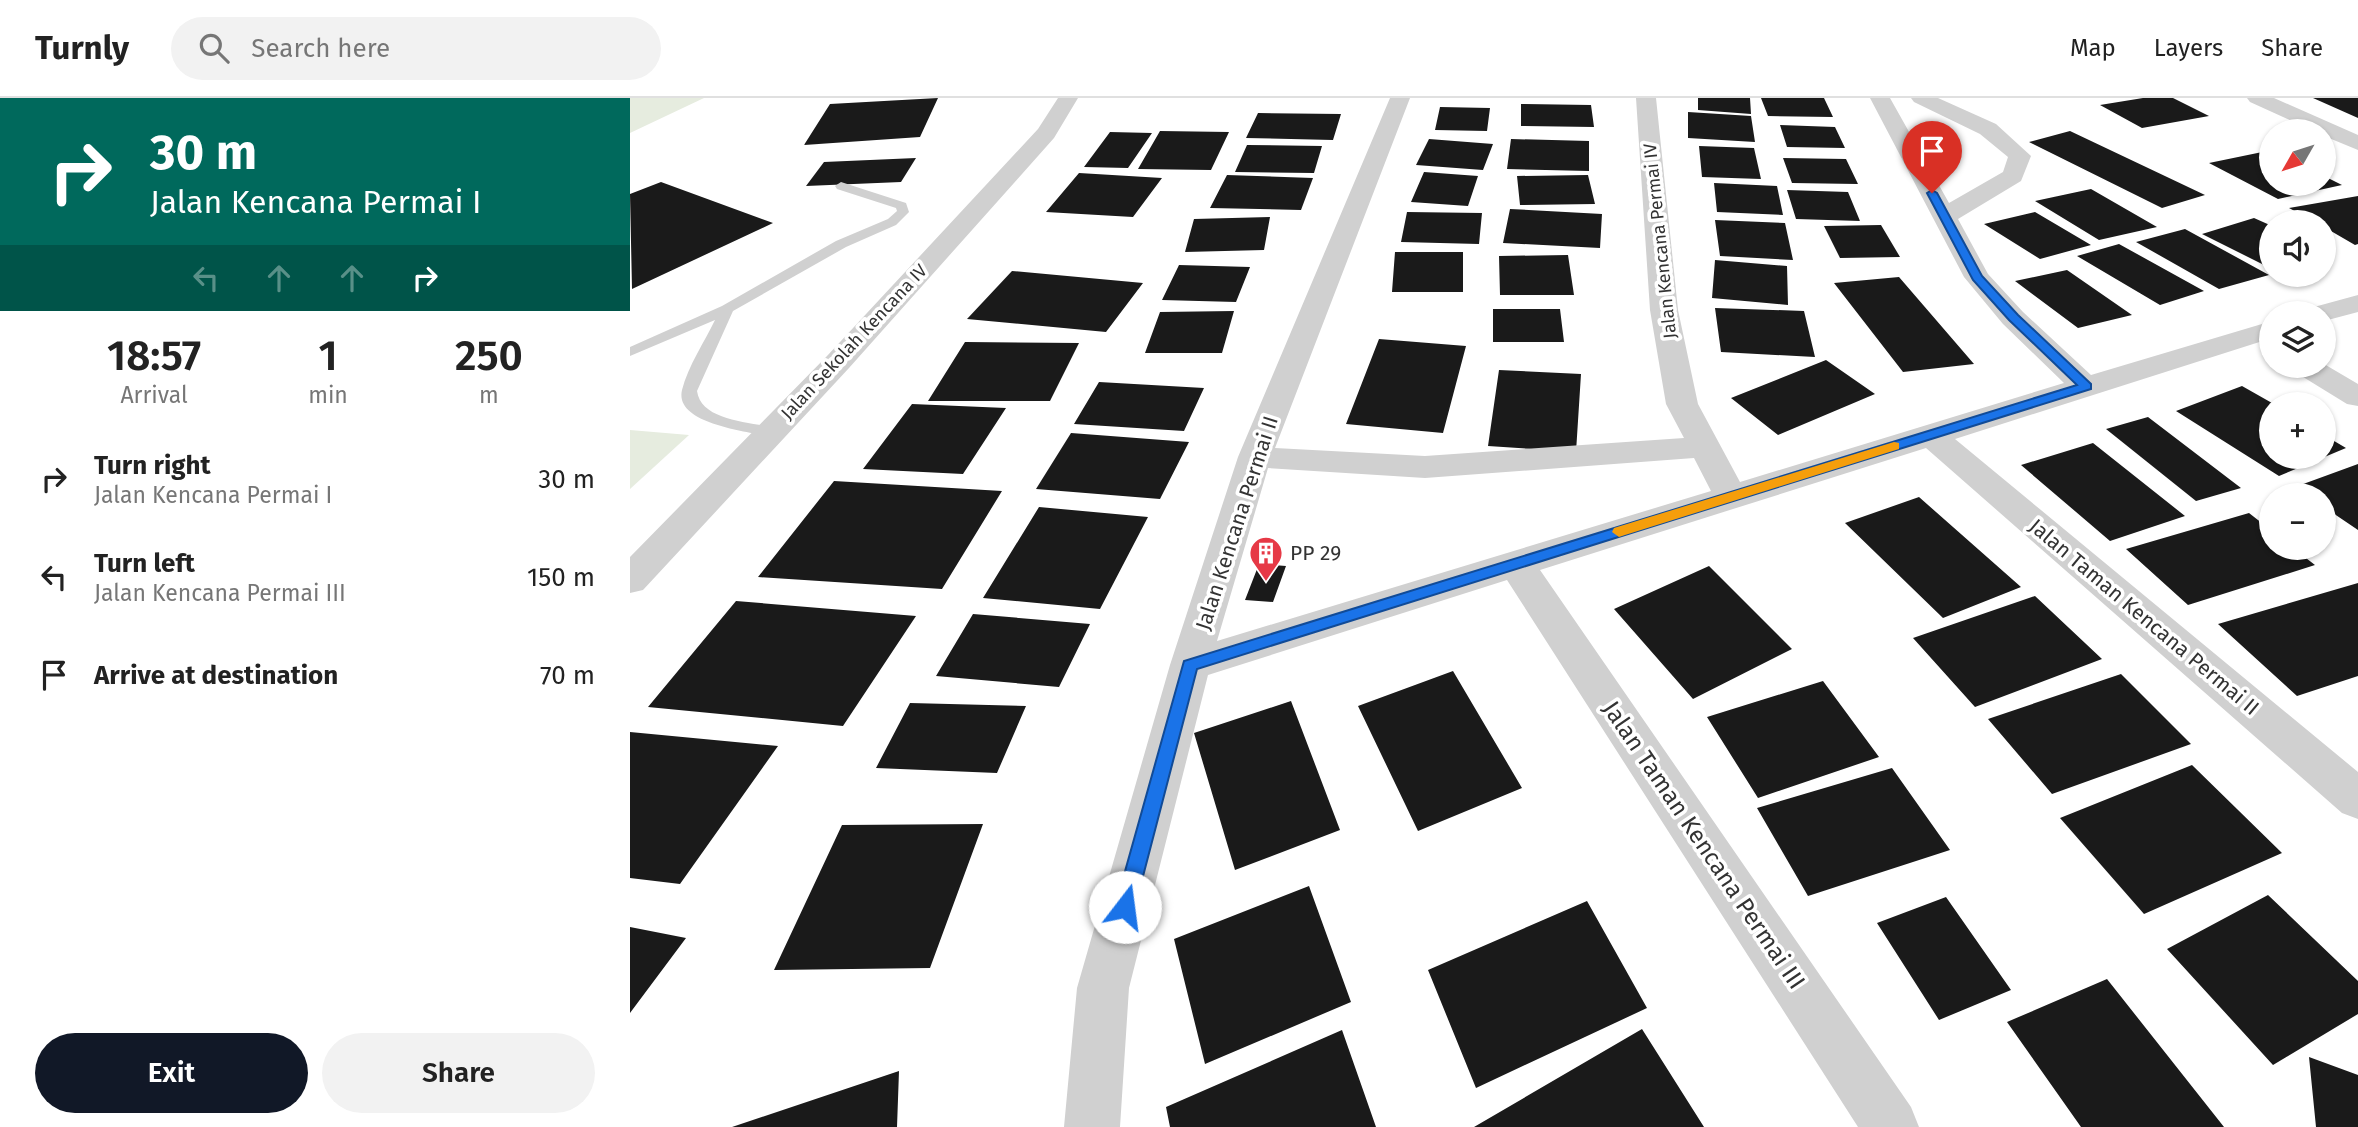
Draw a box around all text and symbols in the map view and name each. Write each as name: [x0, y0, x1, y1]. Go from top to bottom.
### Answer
search box: [171, 17, 661, 80]
text: Turnly: [35, 28, 129, 68]
icon: search: [195, 29, 233, 67]
text: Search here: [251, 33, 390, 64]
text: Map: [2070, 34, 2116, 62]
text: Layers: [2154, 34, 2223, 62]
text: Share: [2261, 34, 2323, 62]
north arrow: [2259, 119, 2336, 196]
map controls: [2259, 119, 2336, 560]
pin: [1902, 121, 1962, 193]
text: 30 m: [150, 123, 257, 182]
icon: right: [35, 126, 126, 217]
icon: arrive: [1913, 132, 1951, 170]
street label: Jalan Kencana Permai IV: [1639, 142, 1681, 340]
text: Jalan Kencana Permai I: [150, 183, 482, 221]
button: sound: [2259, 210, 2336, 287]
icon: left: [187, 259, 225, 297]
icon: ahead: [260, 259, 298, 297]
icon: ahead: [333, 259, 371, 297]
icon: right: [406, 259, 444, 297]
street label: Jalan Sekolah Kencana IV: [776, 260, 932, 424]
button: layers: [2259, 301, 2336, 378]
text: 18:57: [107, 331, 201, 381]
text: 1: [318, 331, 338, 381]
text: 250: [455, 331, 523, 381]
text: Arrival: [120, 381, 188, 409]
text: min: [308, 381, 348, 409]
text: m: [479, 381, 499, 409]
button: +: [2259, 392, 2336, 469]
street label: Jalan Kencana Permai II: [1190, 413, 1284, 633]
text: Turn right: [94, 450, 211, 481]
icon: right: [35, 460, 73, 498]
text: 30 m: [538, 464, 595, 495]
text: Jalan Kencana Permai I: [94, 481, 332, 509]
button: −: [2259, 483, 2336, 560]
street label: Jalan Taman Kencana Permai II: [2024, 513, 2264, 721]
building icon: PP 29: [1247, 534, 1285, 583]
place label: PP 29: [1290, 540, 1341, 566]
text: Turn left: [94, 548, 195, 579]
icon: left: [35, 558, 73, 596]
text: 150 m: [527, 562, 595, 593]
text: Jalan Kencana Permai III: [94, 579, 346, 607]
icon: arrive: [35, 656, 73, 694]
text: Arrive at destination: [94, 660, 338, 691]
text: 70 m: [540, 660, 595, 691]
street label: Jalan Taman Kencana Permai III: [1597, 696, 1811, 994]
position arrow: [1088, 870, 1162, 944]
button: Exit: [35, 1033, 308, 1113]
button: Share: [322, 1033, 595, 1113]

